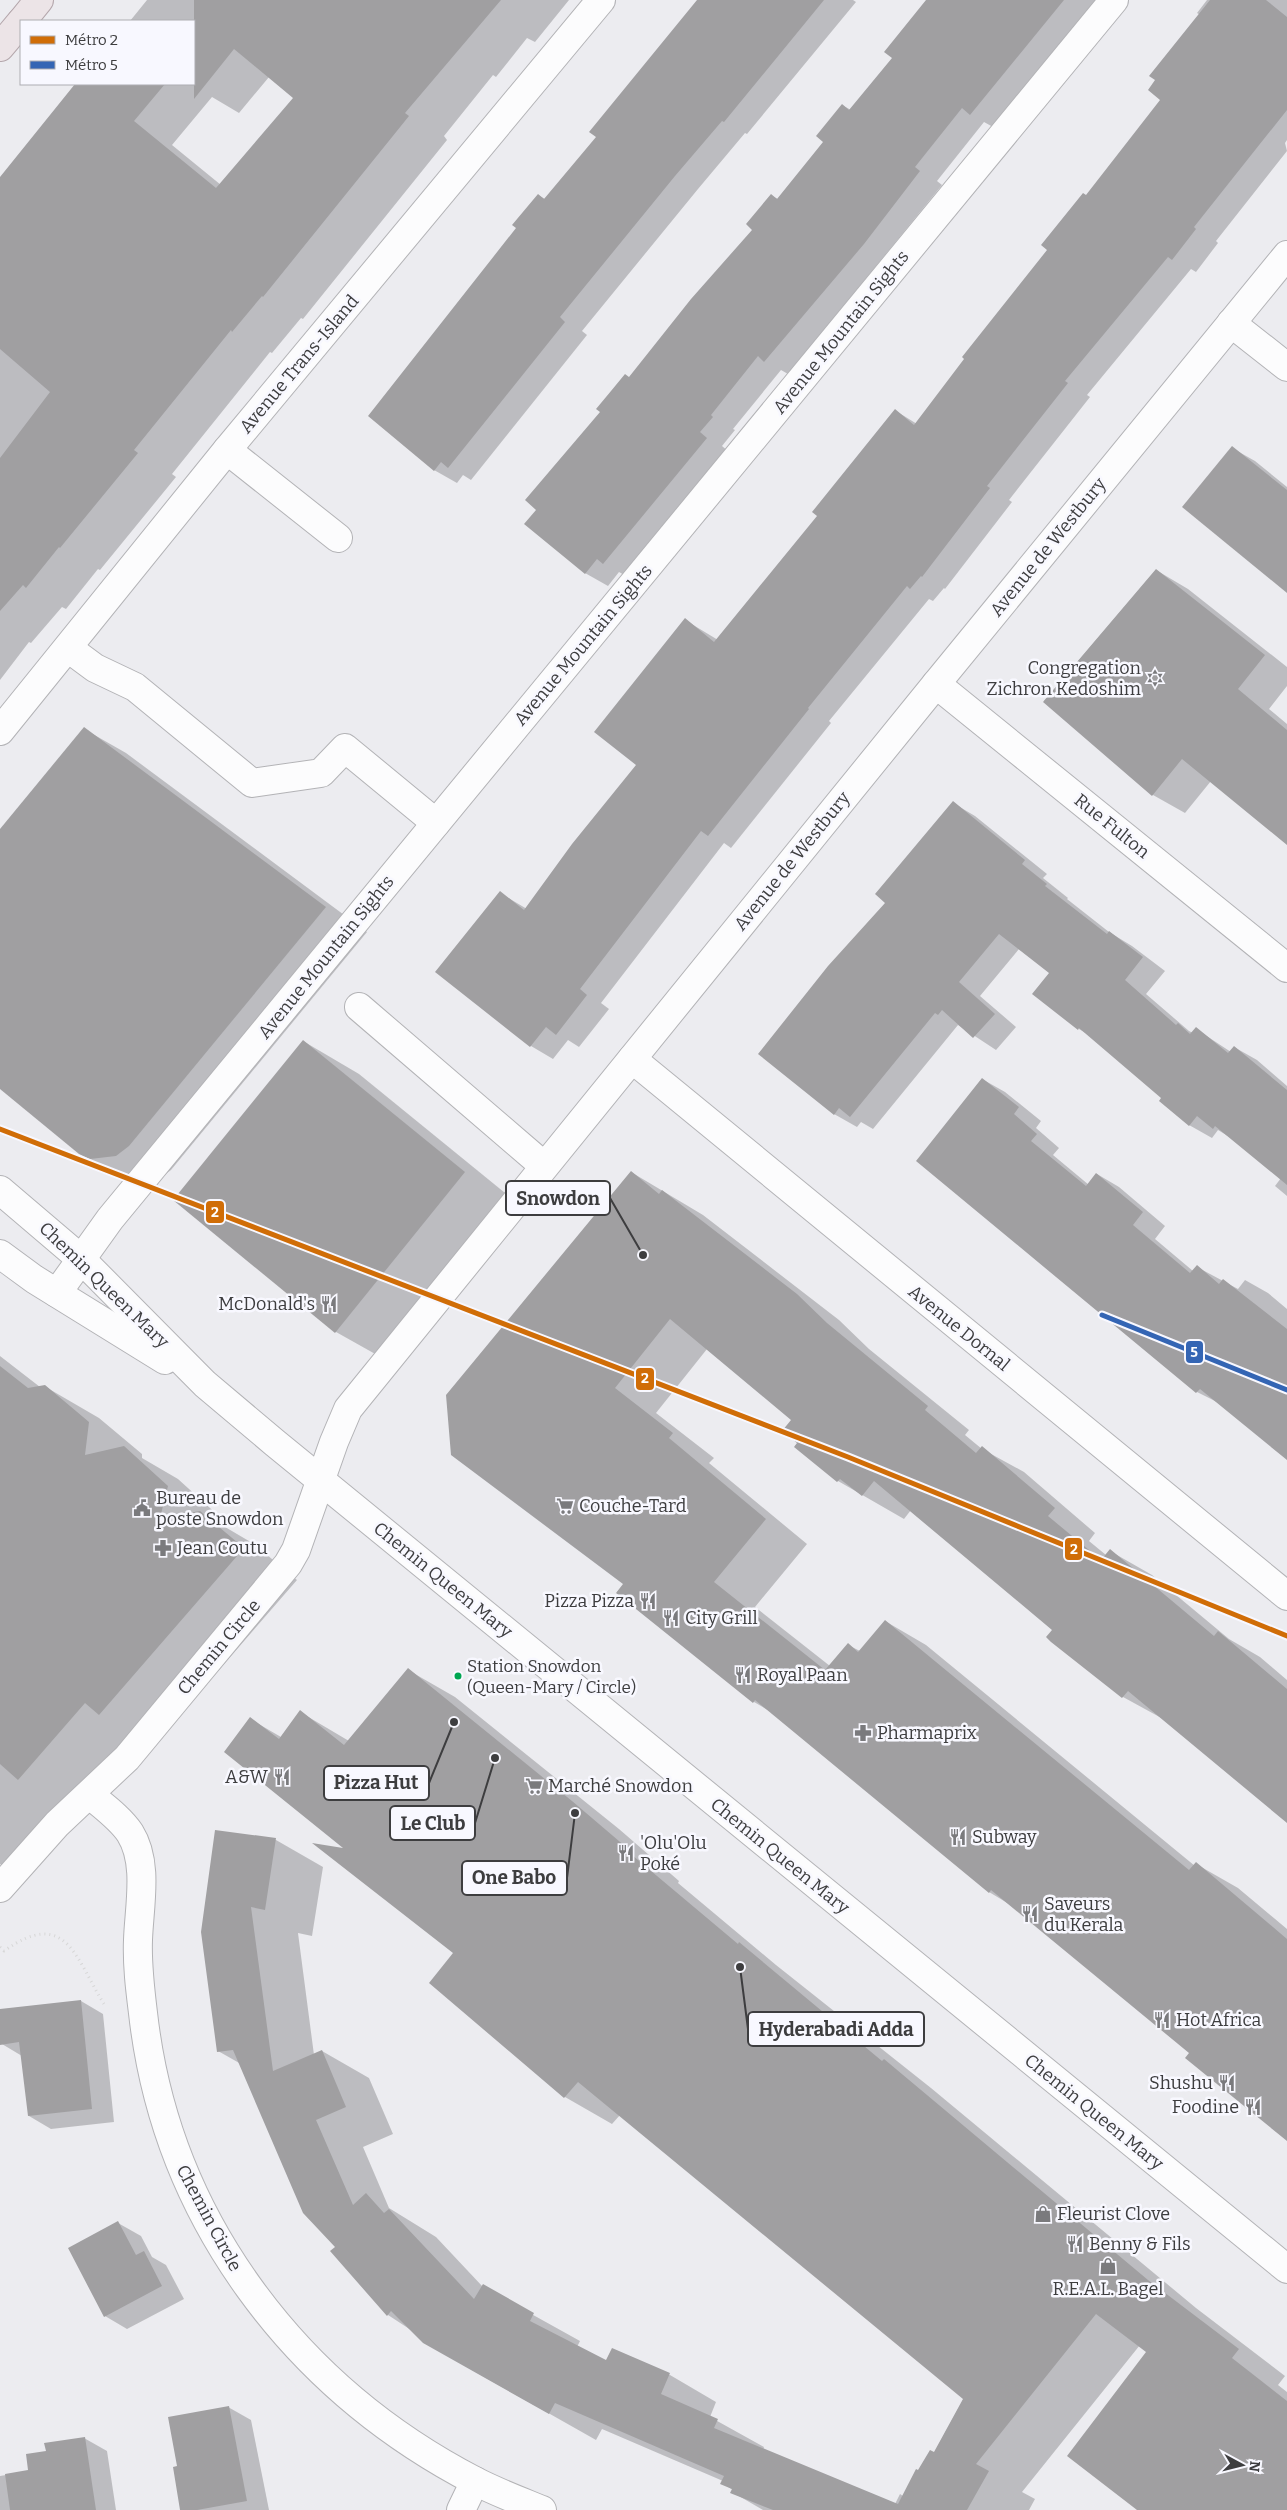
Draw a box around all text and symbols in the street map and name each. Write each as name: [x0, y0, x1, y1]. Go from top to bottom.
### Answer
legend: [20, 20, 195, 85]
text: Métro 2: [65, 31, 118, 49]
text: Métro 5: [65, 56, 118, 74]
street label: Avenue Mountain Sights: [768, 246, 914, 418]
street label: Avenue Trans-Island: [235, 290, 364, 438]
street label: Avenue de Westbury: [985, 473, 1111, 621]
street label: Avenue Mountain Sights: [509, 560, 657, 730]
place label: Congregation Zichron Kedoshim: [987, 657, 1142, 700]
synagogue icon: Congregation Zichron Kedoshim: [1145, 668, 1165, 688]
street label: Avenue de Westbury: [729, 787, 855, 935]
street label: Rue Fulton: [1070, 789, 1155, 863]
street label: Avenue Mountain Sights: [253, 871, 399, 1043]
callout: Snowdon: [506, 1181, 610, 1215]
text: Snowdon: [516, 1187, 601, 1210]
line badge: 2: [205, 1200, 225, 1224]
text: 2: [211, 1204, 219, 1221]
street label: Chemin Queen Mary: [34, 1217, 174, 1353]
street label: Avenue Dornal: [904, 1280, 1014, 1376]
place label: McDonald's: [218, 1293, 315, 1315]
restaurant icon: McDonald's: [319, 1294, 339, 1314]
line badge: 5: [1185, 1340, 1204, 1364]
text: 5: [1190, 1344, 1198, 1361]
line badge: 2: [635, 1367, 655, 1391]
text: 2: [641, 1370, 649, 1387]
place label: Bureau de poste Snowdon: [156, 1487, 284, 1530]
place label: Couche-Tard: [579, 1495, 687, 1517]
supermarket icon: Couche-Tard: [555, 1496, 575, 1516]
public building icon: Bureau de poste Snowdon: [132, 1498, 152, 1518]
street label: Chemin Queen Mary: [369, 1517, 517, 1643]
place label: Jean Coutu: [176, 1537, 268, 1559]
line badge: 2: [1064, 1537, 1083, 1561]
pharmacy icon: Jean Coutu: [153, 1538, 173, 1558]
text: 2: [1070, 1541, 1078, 1558]
place label: Pizza Pizza: [544, 1590, 634, 1612]
restaurant icon: Pizza Pizza: [638, 1591, 658, 1611]
street label: Chemin Circle: [173, 1595, 265, 1699]
place label: City Grill: [685, 1607, 758, 1629]
restaurant icon: City Grill: [661, 1608, 681, 1628]
place label: Station Snowdon (Queen-Mary / Circle): [467, 1656, 636, 1698]
place label: Royal Paan: [757, 1664, 848, 1686]
restaurant icon: Royal Paan: [733, 1665, 753, 1685]
marker: Station Snowdon (Queen-Mary / Circle): [453, 1671, 463, 1681]
place label: Pharmaprix: [877, 1722, 977, 1744]
pharmacy icon: Pharmaprix: [853, 1723, 873, 1743]
place label: A&W: [225, 1766, 269, 1788]
callout: Pizza Hut: [324, 1766, 429, 1800]
restaurant icon: A&W: [272, 1767, 292, 1787]
text: Pizza Hut: [333, 1771, 419, 1794]
place label: Marché Snowdon: [548, 1775, 693, 1797]
supermarket icon: Marché Snowdon: [524, 1776, 544, 1796]
street label: Chemin Queen Mary: [706, 1793, 854, 1919]
callout: Le Club: [390, 1806, 475, 1840]
text: Le Club: [400, 1812, 466, 1835]
place label: Subway: [972, 1826, 1037, 1848]
restaurant icon: Subway: [948, 1827, 968, 1847]
place label: 'Olu'Olu Poké: [640, 1832, 707, 1875]
restaurant icon: 'Olu'Olu Poké: [616, 1843, 636, 1863]
callout: One Babo: [462, 1861, 567, 1895]
text: One Babo: [472, 1866, 556, 1889]
place label: Saveurs du Kerala: [1044, 1893, 1123, 1936]
restaurant icon: Saveurs du Kerala: [1020, 1904, 1040, 1924]
place label: Hot Africa: [1176, 2009, 1261, 2031]
restaurant icon: Hot Africa: [1152, 2010, 1172, 2030]
callout: Hyderabadi Adda: [748, 2012, 924, 2046]
text: Hyderabadi Adda: [758, 2018, 914, 2041]
street label: Chemin Queen Mary: [1020, 2049, 1168, 2175]
place label: Shushu: [1149, 2072, 1213, 2094]
restaurant icon: Shushu: [1217, 2073, 1237, 2093]
place label: Foodine: [1172, 2096, 1239, 2118]
restaurant icon: Foodine: [1243, 2097, 1263, 2117]
street label: Chemin Circle: [172, 2161, 246, 2275]
place label: Fleurist Clove: [1057, 2203, 1170, 2225]
shop icon: Fleurist Clove: [1033, 2204, 1053, 2224]
place label: Benny & Fils: [1089, 2233, 1191, 2255]
restaurant icon: Benny & Fils: [1065, 2234, 1085, 2254]
shop icon: R.E.A.L. Bagel: [1098, 2256, 1118, 2276]
place label: R.E.A.L. Bagel: [1053, 2278, 1163, 2300]
north arrow: [1217, 2440, 1267, 2490]
text: N: [1245, 2460, 1264, 2473]

